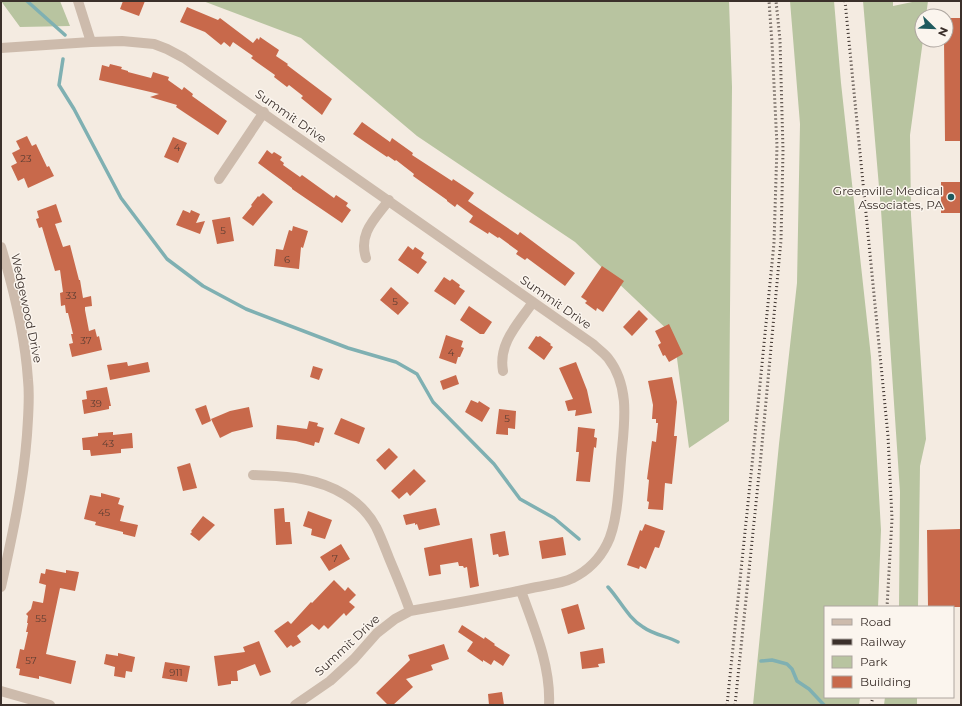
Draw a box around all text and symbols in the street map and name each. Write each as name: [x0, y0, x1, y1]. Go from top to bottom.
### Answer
north arrow: [914, 8, 954, 48]
text: N: [935, 25, 951, 39]
street label: Summit Drive: [253, 86, 329, 146]
house number: 4: [174, 141, 181, 154]
house number: 23: [20, 152, 32, 165]
place label: Greenville Medical Associates, PA: [833, 183, 943, 212]
marker: Greenville Medical Associates, PA: [946, 192, 956, 202]
house number: 5: [220, 224, 226, 237]
street label: Wedgewood Drive: [8, 252, 46, 364]
house number: 6: [284, 253, 290, 266]
street label: Summit Drive: [518, 272, 594, 332]
house number: 33: [65, 289, 77, 302]
house number: 5: [392, 295, 398, 308]
house number: 37: [80, 334, 92, 347]
house number: 4: [448, 346, 455, 359]
house number: 39: [90, 397, 102, 410]
house number: 5: [504, 412, 510, 425]
house number: 43: [102, 437, 114, 450]
house number: 45: [98, 506, 110, 519]
house number: 7: [332, 552, 338, 565]
legend: [824, 606, 954, 698]
street label: Summit Drive: [311, 611, 383, 679]
house number: 55: [35, 612, 47, 625]
text: Road: [860, 614, 891, 629]
text: Railway: [860, 634, 906, 649]
house number: 57: [25, 654, 37, 667]
text: Park: [860, 654, 888, 669]
house number: 911: [169, 666, 183, 679]
text: Building: [860, 674, 911, 689]

